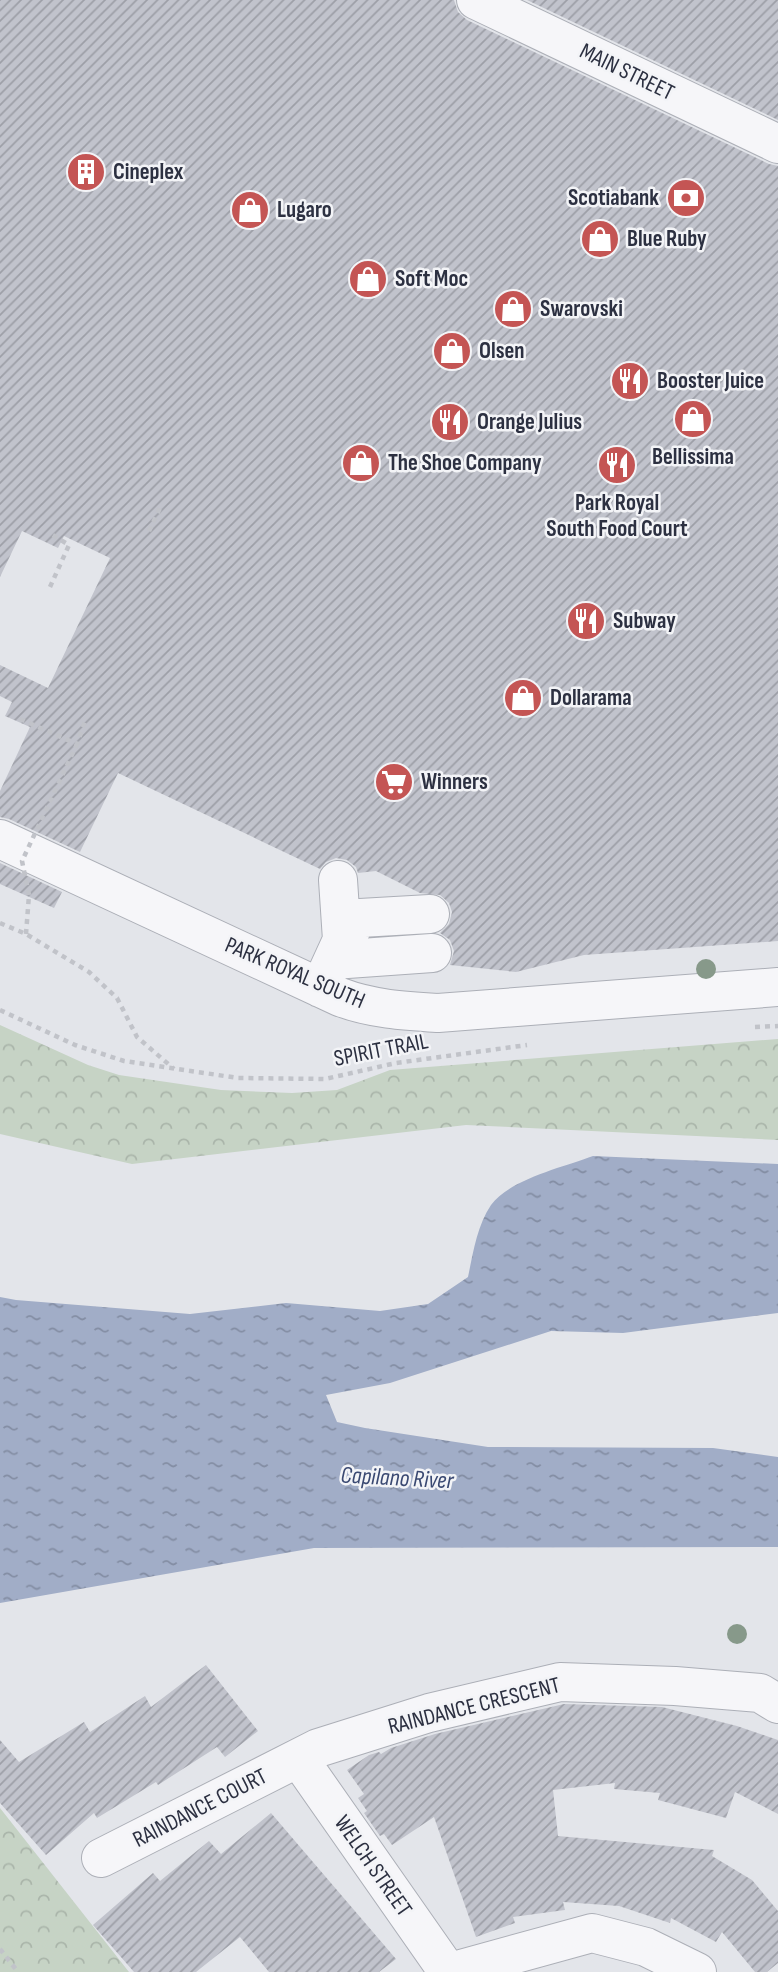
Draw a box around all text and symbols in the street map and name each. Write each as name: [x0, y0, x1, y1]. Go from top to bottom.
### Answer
street label: MAIN STREET: [575, 37, 679, 107]
building icon: Cineplex: [65, 151, 107, 193]
place label: Cineplex: [113, 158, 184, 186]
bank icon: Scotiabank: [665, 177, 707, 219]
place label: Scotiabank: [568, 184, 659, 212]
shop icon: Lugaro: [229, 189, 271, 231]
place label: Lugaro: [277, 196, 332, 224]
shop icon: Blue Ruby: [579, 218, 621, 260]
place label: Blue Ruby: [627, 225, 707, 253]
shop icon: Soft Moc: [347, 258, 389, 300]
place label: Soft Moc: [395, 265, 468, 293]
shop icon: Swarovski: [492, 288, 534, 330]
place label: Swarovski: [540, 295, 623, 323]
shop icon: Olsen: [431, 330, 473, 372]
place label: Olsen: [479, 337, 525, 365]
restaurant icon: Booster Juice: [609, 360, 651, 402]
place label: Booster Juice: [657, 367, 764, 395]
shop icon: Bellissima: [672, 398, 714, 440]
restaurant icon: Orange Julius: [429, 401, 471, 443]
place label: Orange Julius: [477, 408, 582, 436]
shop icon: The Shoe Company: [340, 442, 382, 484]
place label: Bellissima: [652, 443, 734, 471]
restaurant icon: Park Royal South Food Court: [596, 444, 638, 486]
place label: The Shoe Company: [388, 449, 542, 477]
place label: Park Royal South Food Court: [546, 489, 688, 543]
restaurant icon: Subway: [565, 600, 607, 642]
place label: Subway: [613, 607, 676, 635]
shop icon: Dollarama: [502, 677, 544, 719]
place label: Dollarama: [550, 684, 632, 712]
supermarket icon: Winners: [373, 761, 415, 803]
place label: Winners: [421, 768, 488, 796]
street label: PARK ROYAL SOUTH: [221, 931, 369, 1015]
street label: SPIRIT TRAIL: [332, 1027, 431, 1073]
water label: Capilano River: [340, 1461, 455, 1495]
street label: RAINDANCE CRESCENT: [385, 1671, 563, 1741]
street label: RAINDANCE COURT: [128, 1762, 272, 1854]
street label: WELCH STREET: [328, 1810, 418, 1922]

